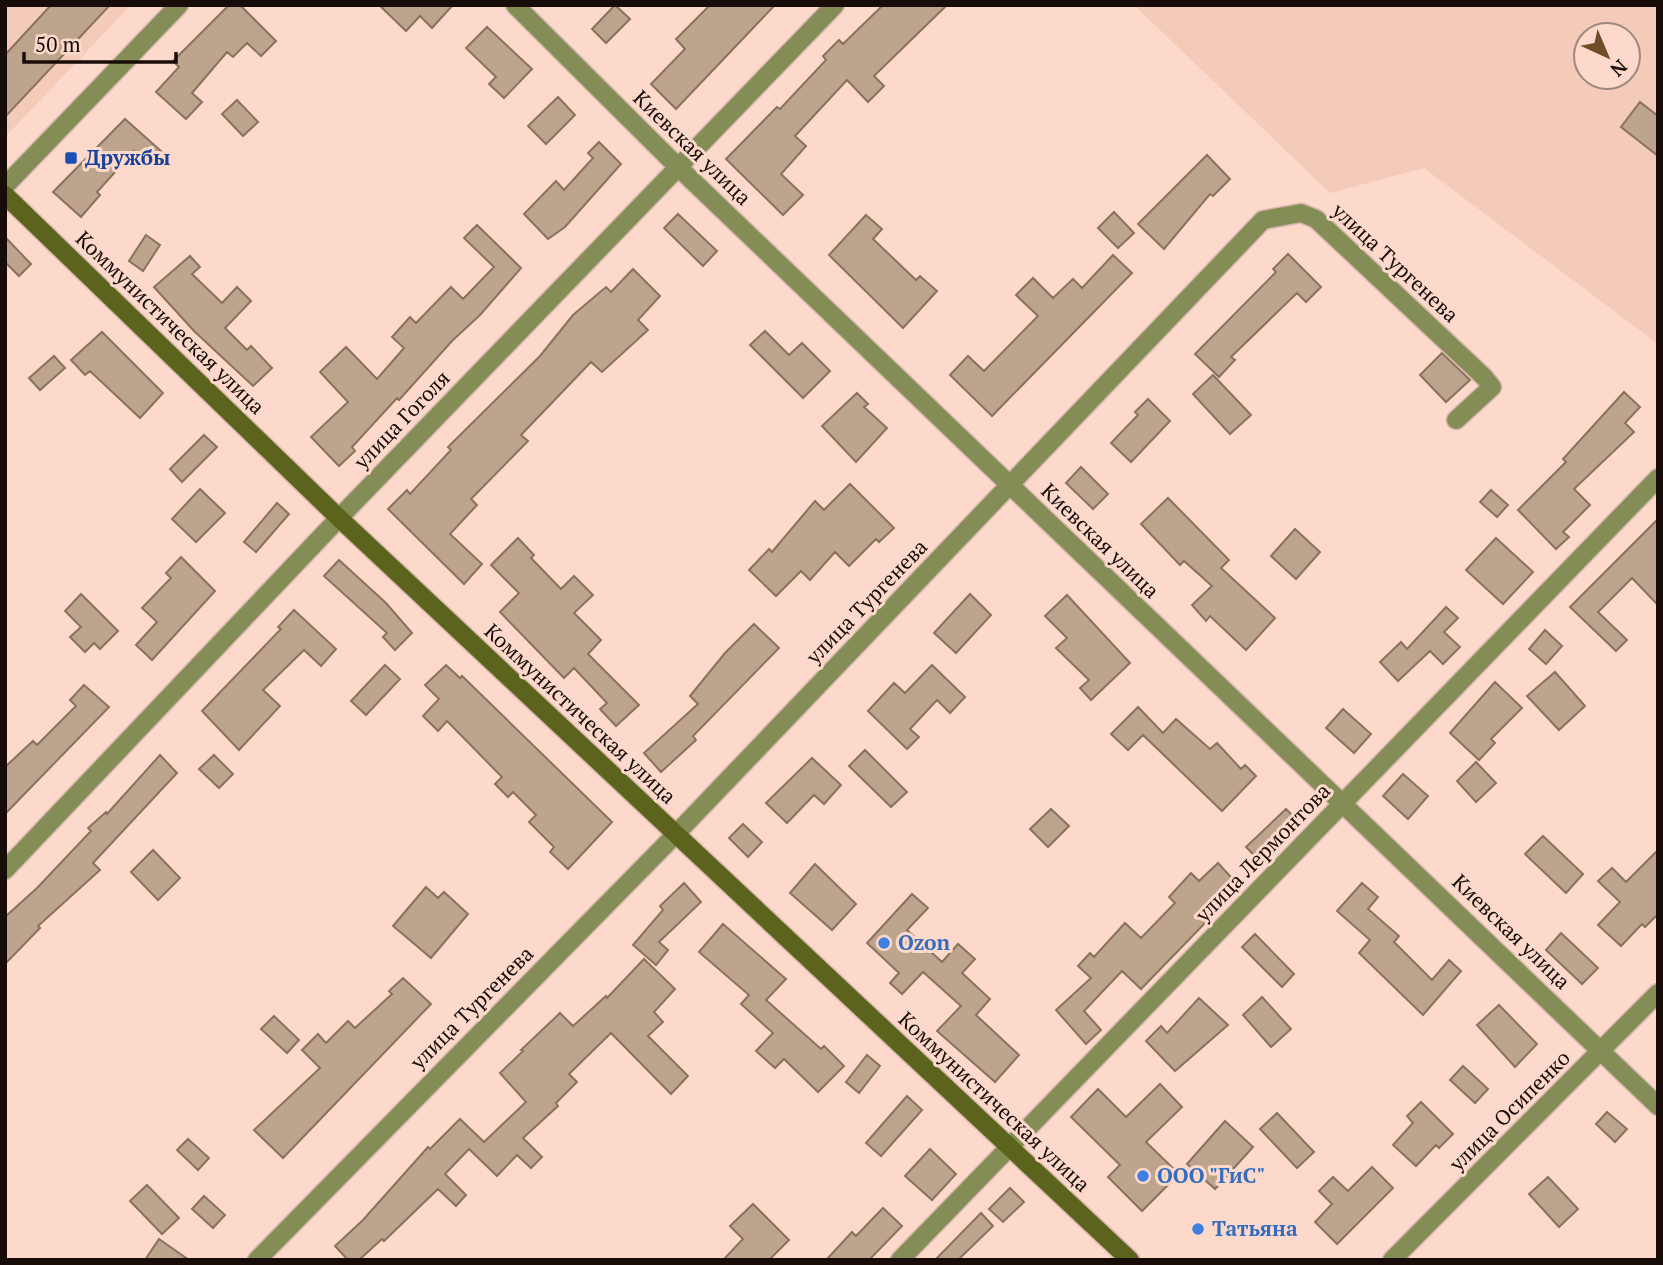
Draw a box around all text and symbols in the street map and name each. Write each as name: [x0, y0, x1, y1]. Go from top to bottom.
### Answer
scale bar: [24, 21, 177, 65]
north arrow: [1572, 21, 1642, 91]
text: 50 m: [35, 30, 81, 58]
text: N: [1605, 55, 1633, 83]
street label: Киевская улица: [628, 84, 758, 211]
place label: Дружбы: [85, 143, 170, 171]
marker: Дружбы: [63, 150, 79, 166]
street label: улица Тургенева: [1326, 196, 1465, 328]
street label: Коммунистическая улица: [70, 225, 271, 420]
street label: улица Гоголя: [346, 364, 455, 475]
street label: Киевская улица: [1036, 477, 1166, 604]
street label: улица Тургенева: [799, 533, 933, 670]
street label: Коммунистическая улица: [479, 617, 683, 810]
street label: улица Лермонтова: [1188, 777, 1336, 928]
street label: Киевская улица: [1447, 868, 1577, 995]
place label: Ozon: [898, 928, 950, 956]
marker: Ozon: [876, 935, 892, 951]
street label: улица Тургенева: [403, 939, 539, 1076]
street label: Коммунистическая улица: [893, 1005, 1097, 1198]
street label: улица Осипенко: [1442, 1044, 1576, 1178]
place label: ООО "ГиС": [1157, 1161, 1265, 1189]
marker: ООО "ГиС": [1135, 1168, 1151, 1184]
place label: Татьяна: [1212, 1214, 1298, 1242]
marker: Татьяна: [1190, 1221, 1206, 1237]

